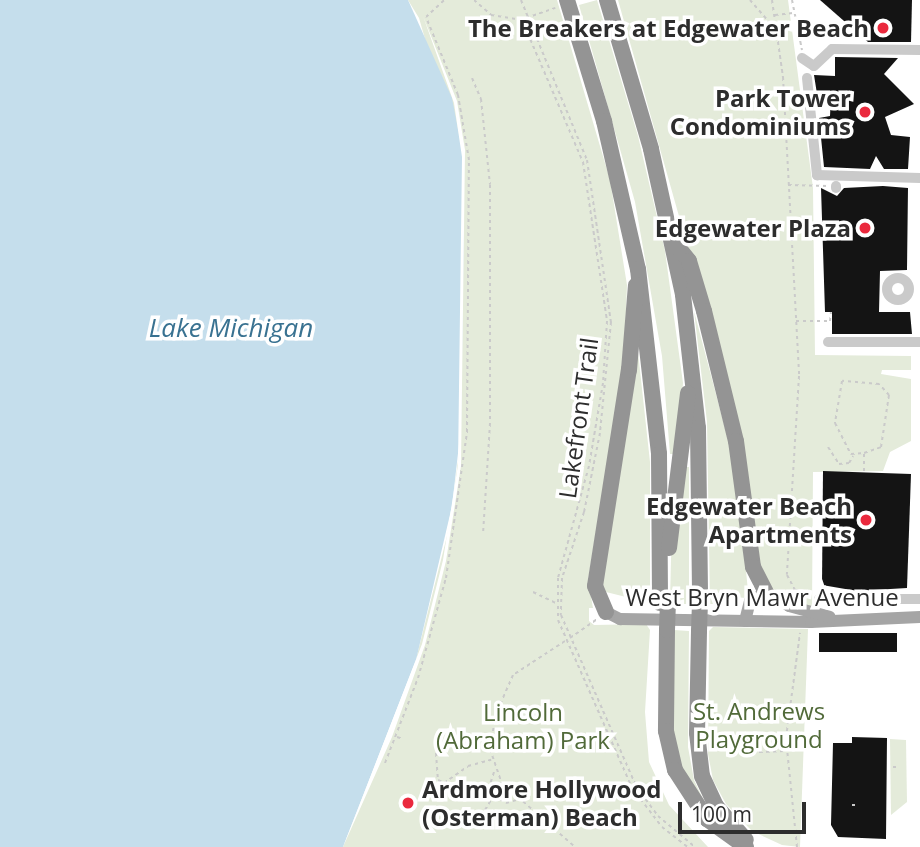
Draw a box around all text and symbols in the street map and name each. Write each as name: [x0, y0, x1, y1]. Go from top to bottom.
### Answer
place label: The Breakers at Edgewater Beach: [468, 14, 869, 42]
marker: The Breakers at Edgewater Beach: [875, 20, 891, 36]
place label: Park Tower Condominiums: [670, 84, 851, 140]
marker: Park Tower Condominiums: [857, 104, 873, 120]
place label: Edgewater Plaza: [655, 214, 851, 242]
marker: Edgewater Plaza: [857, 220, 873, 236]
water label: Lake Michigan: [149, 312, 313, 344]
street label: Lakefront Trail: [552, 336, 604, 500]
place label: Edgewater Beach Apartments: [646, 492, 852, 548]
marker: Edgewater Beach Apartments: [858, 512, 874, 528]
street label: West Bryn Mawr Avenue: [625, 583, 899, 611]
park label: St. Andrews Playground: [693, 697, 825, 753]
park label: Lincoln (Abraham) Park: [436, 698, 610, 754]
place label: Ardmore Hollywood (Osterman) Beach: [422, 775, 661, 831]
scale bar: [682, 788, 810, 832]
marker: Ardmore Hollywood (Osterman) Beach: [400, 795, 416, 811]
text: 100 m: [691, 800, 752, 828]

